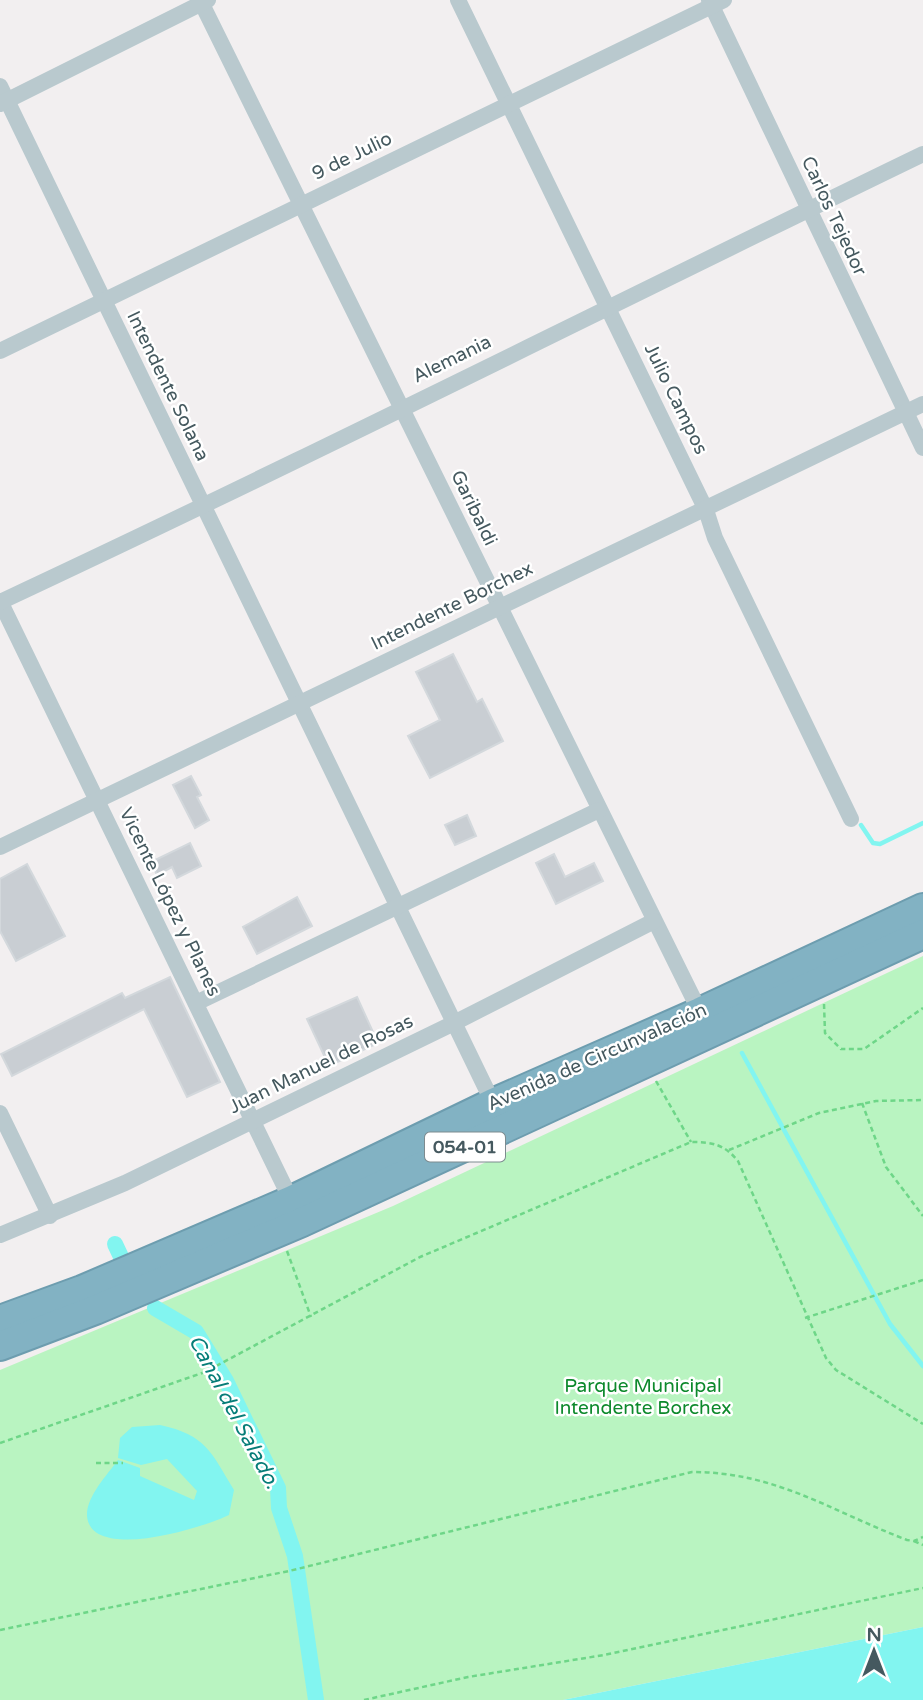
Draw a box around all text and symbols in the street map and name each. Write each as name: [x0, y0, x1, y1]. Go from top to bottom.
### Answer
street label: 9 de Julio: [309, 127, 395, 185]
street label: Carlos Tejedor: [797, 153, 872, 280]
street label: Intendente Solana: [122, 308, 214, 464]
street label: Alemania: [409, 331, 495, 387]
street label: Julio Campos: [640, 340, 712, 458]
street label: Garibaldi: [446, 467, 502, 549]
street label: Intendente Borchex: [368, 557, 536, 655]
street label: Vicente López y Planes: [115, 804, 225, 1000]
street label: Avenida de Circunvalación: [484, 999, 710, 1115]
street label: Juan Manuel de Rosas: [225, 1010, 417, 1118]
road number: 054-01: [425, 1132, 505, 1162]
water label: Canal del Salado.: [183, 1331, 285, 1493]
park label: Parque Municipal Intendente Borchex: [554, 1375, 732, 1419]
north arrow: [839, 1616, 909, 1686]
text: N: [866, 1624, 882, 1646]

